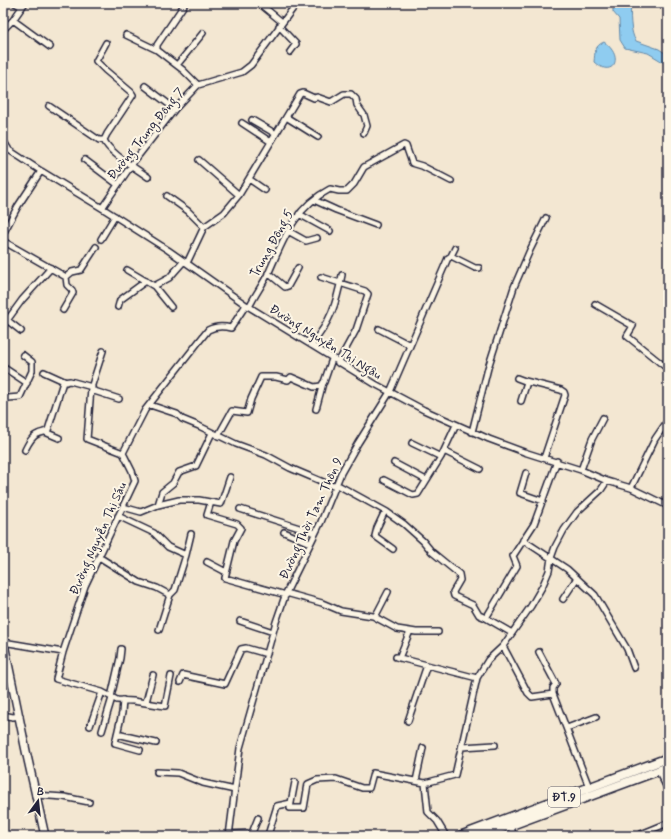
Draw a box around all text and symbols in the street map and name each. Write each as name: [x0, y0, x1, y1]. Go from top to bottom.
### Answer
street label: Đường Trung Đông 7: [104, 84, 190, 185]
street label: Trung Đông 5: [247, 207, 300, 282]
street label: Đường Nguyễn Thị Ngâu: [265, 301, 385, 386]
street label: Đường Thời Tam Thôn 9: [276, 455, 349, 583]
street label: Đường Nguyễn Thị Sáu: [66, 479, 133, 599]
north arrow: [18, 781, 58, 821]
text: B: [35, 785, 46, 800]
road number: ĐT.9: [548, 787, 580, 807]

